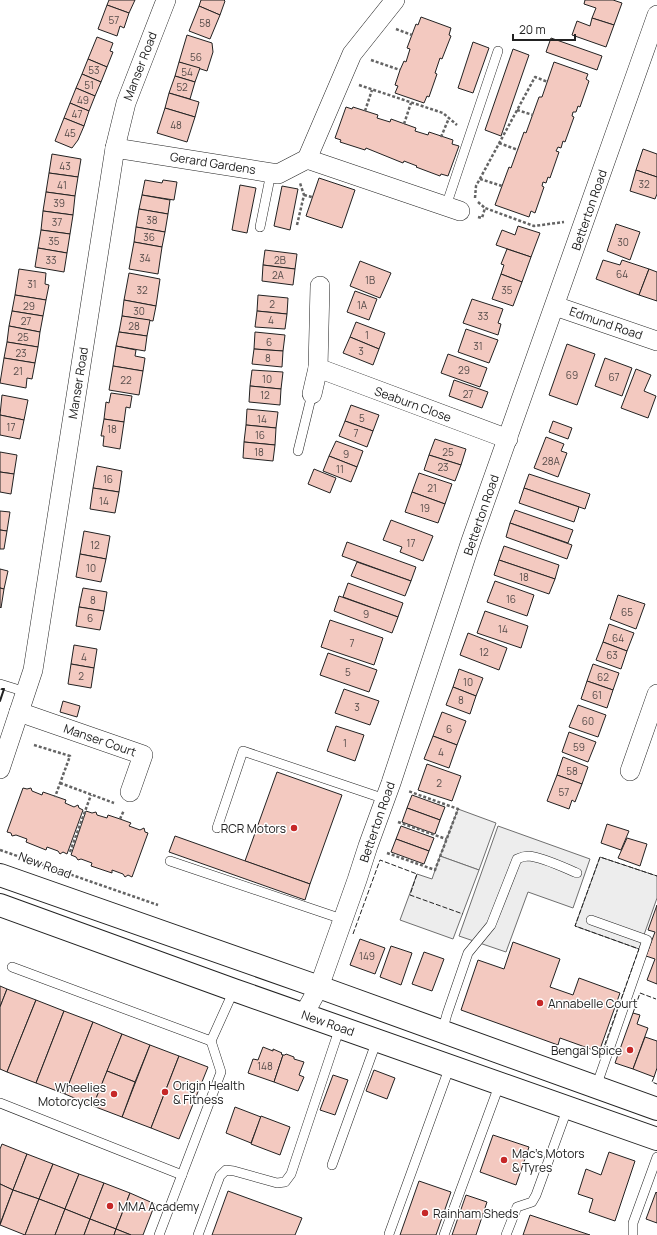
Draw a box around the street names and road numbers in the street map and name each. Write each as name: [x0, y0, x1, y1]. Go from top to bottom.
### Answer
street label: Manser Road: [119, 29, 161, 103]
street label: Gerard Gardens: [169, 148, 257, 178]
street label: Betterton Road: [567, 167, 611, 253]
street label: Edmund Road: [567, 303, 645, 343]
street label: Manser Road: [64, 346, 92, 420]
street label: Seaburn Close: [372, 382, 454, 426]
street label: Betterton Road: [459, 472, 503, 558]
street label: Manser Court: [61, 720, 139, 760]
street label: Betterton Road: [355, 779, 399, 865]
street label: New Road: [16, 848, 74, 882]
street label: New Road: [299, 1006, 357, 1040]

